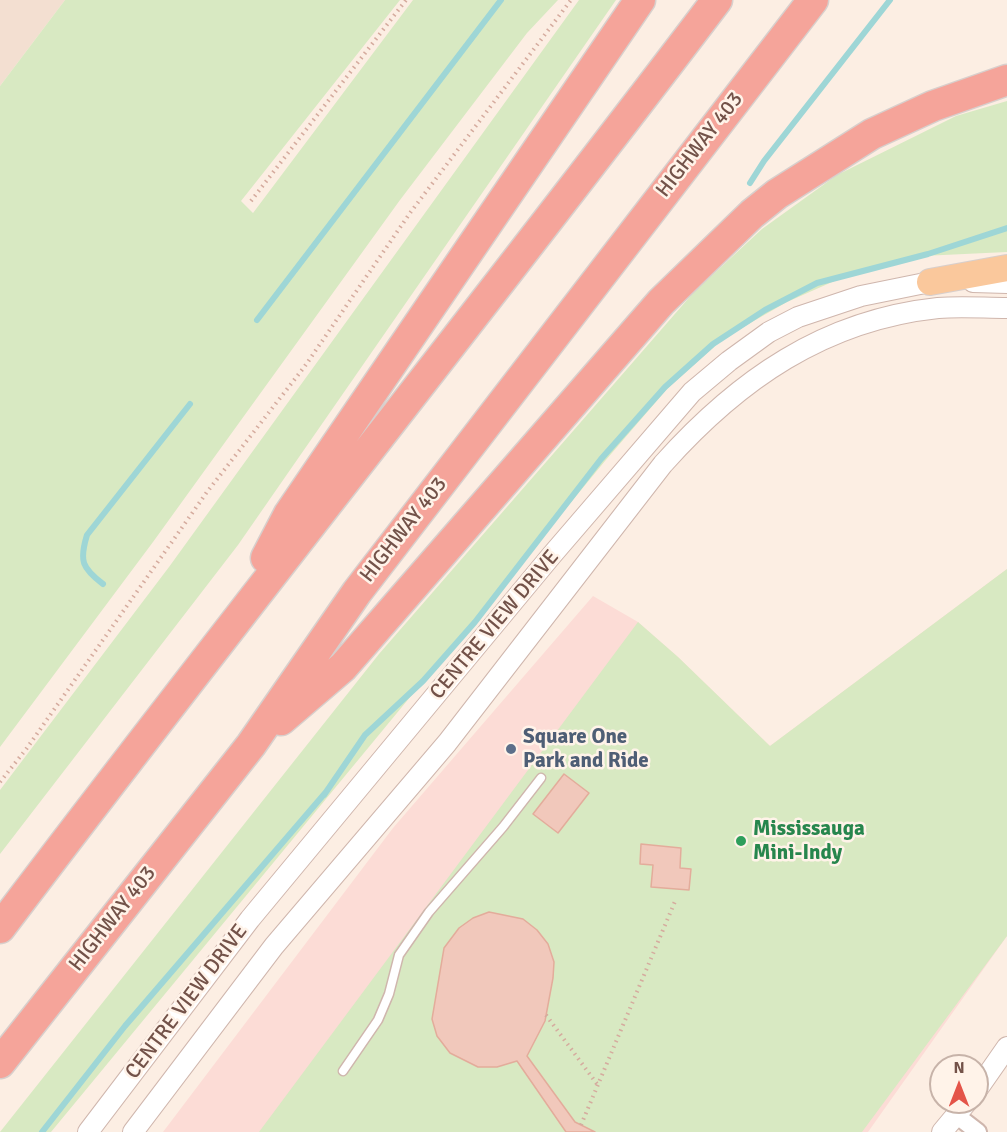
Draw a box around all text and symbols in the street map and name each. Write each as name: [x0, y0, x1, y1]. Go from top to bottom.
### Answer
street label: HIGHWAY 403: [651, 88, 749, 202]
street label: HIGHWAY 403: [355, 473, 453, 587]
street label: CENTRE VIEW DRIVE: [425, 545, 565, 705]
place label: Square One Park and Ride: [523, 724, 649, 774]
marker: Square One Park and Ride: [504, 742, 518, 756]
place label: Mississauga Mini-Indy: [753, 816, 865, 866]
marker: Mississauga Mini-Indy: [734, 834, 748, 848]
street label: HIGHWAY 403: [64, 862, 162, 976]
street label: CENTRE VIEW DRIVE: [121, 920, 253, 1084]
north arrow: [929, 1054, 989, 1114]
text: N: [953, 1058, 965, 1078]

